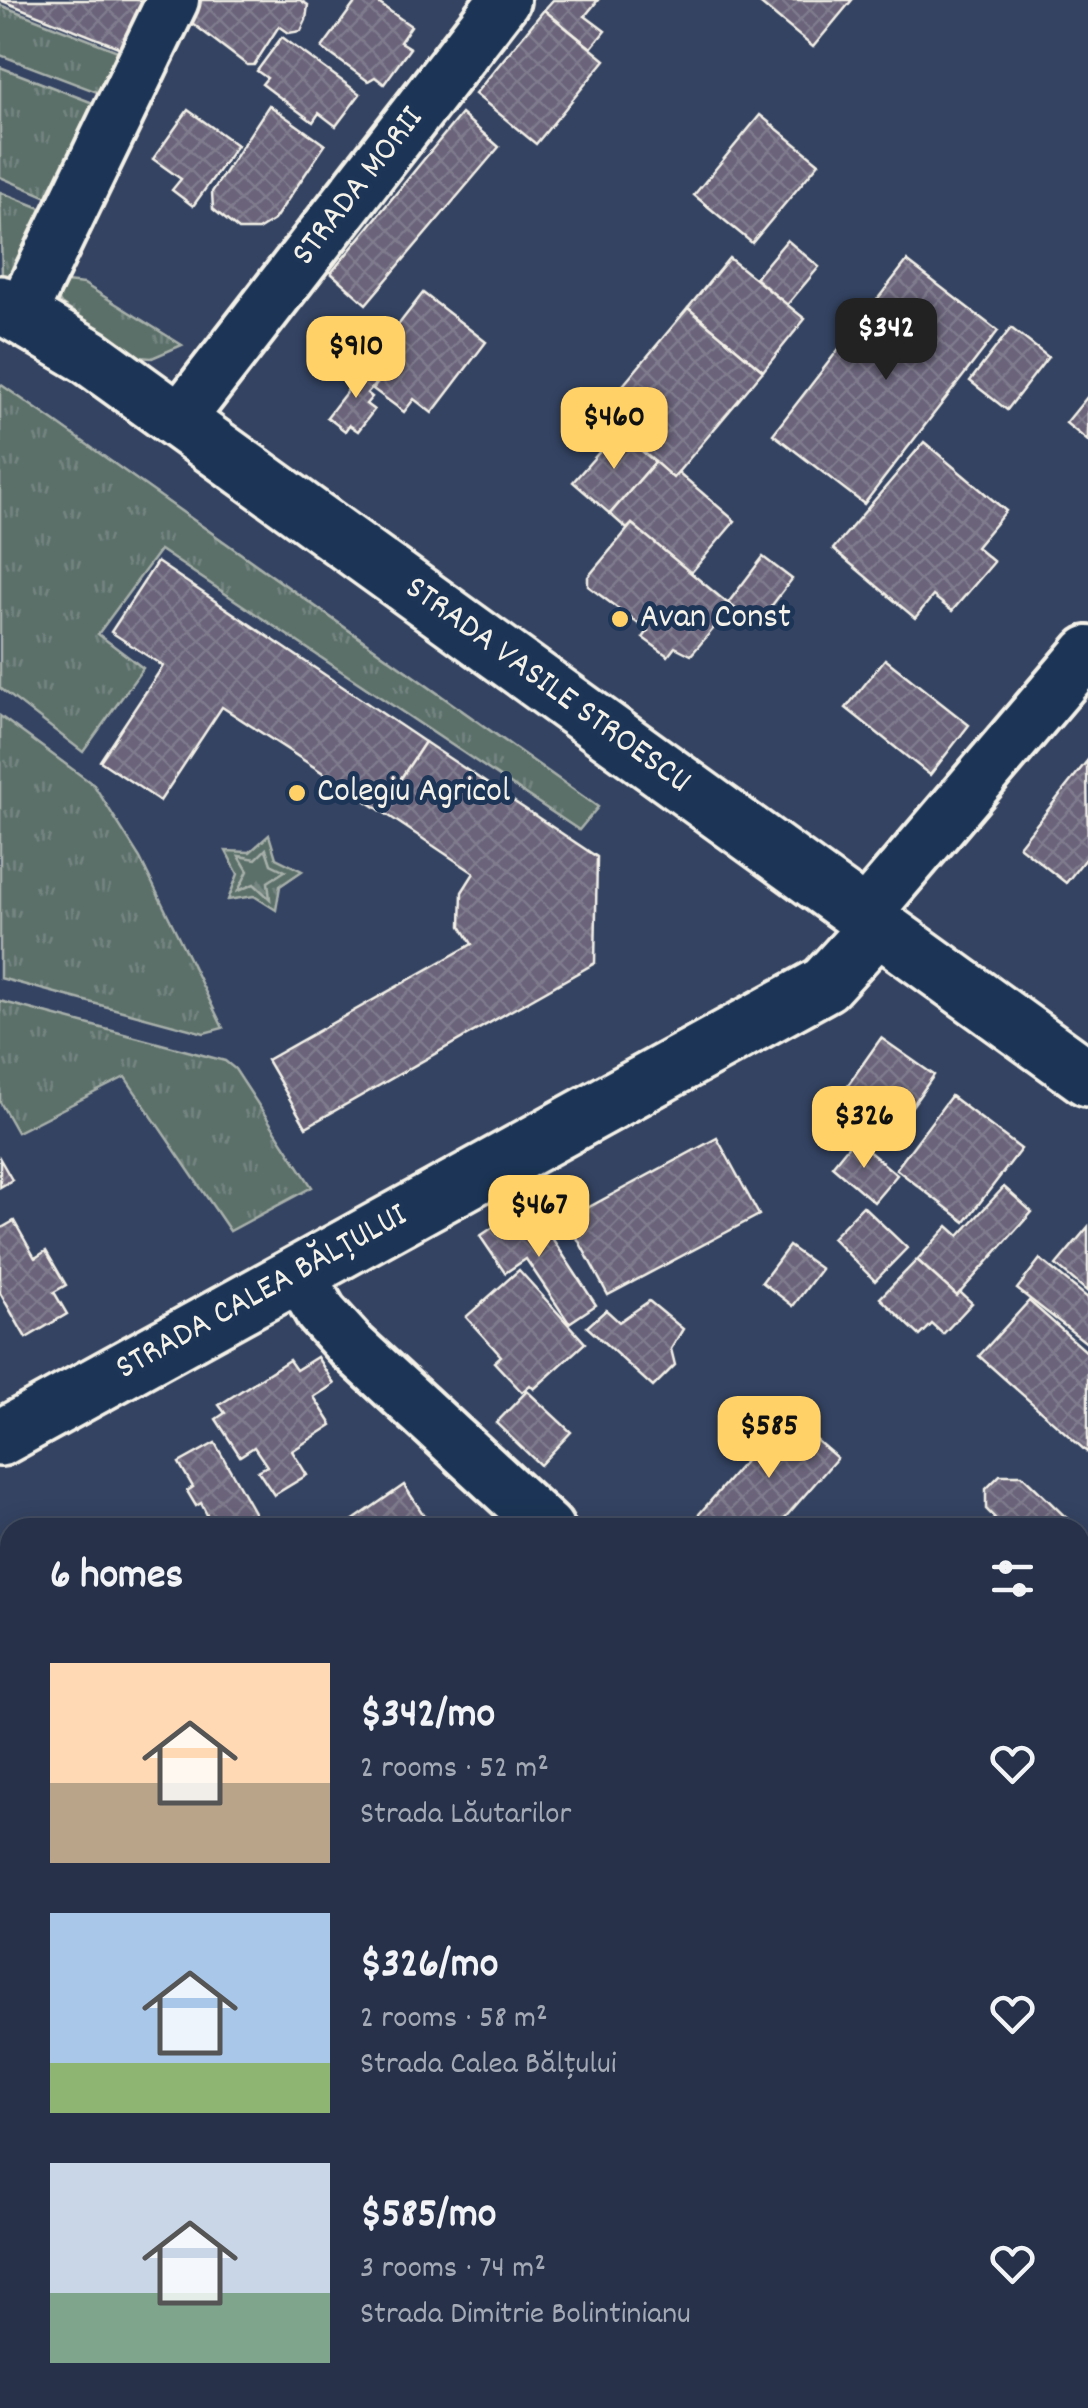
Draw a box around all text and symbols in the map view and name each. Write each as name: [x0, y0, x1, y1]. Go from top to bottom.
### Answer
street label: STRADA MORII: [281, 97, 437, 277]
pin: $342: [827, 298, 945, 383]
text: $342: [857, 307, 915, 353]
pin: $910: [297, 316, 415, 401]
text: $910: [328, 325, 384, 371]
pin: $460: [555, 387, 673, 472]
text: $460: [583, 396, 645, 442]
street label: STRADA VASILE STROESCU: [393, 565, 701, 807]
place label: Avan Const: [640, 594, 791, 644]
marker: Avan Const: [609, 608, 631, 630]
place label: Colegiu Agricol: [317, 768, 510, 818]
marker: Colegiu Agricol: [286, 782, 308, 804]
pin: $326: [805, 1086, 923, 1171]
text: $326: [834, 1095, 894, 1141]
pin: $467: [480, 1175, 598, 1260]
text: $467: [510, 1184, 568, 1230]
street label: STRADA CALEA BĂLȚULUI: [107, 1192, 417, 1394]
pin: $585: [710, 1396, 828, 1481]
text: $585: [740, 1405, 798, 1451]
text: 6 homes: [50, 1548, 183, 1608]
icon: filters: [985, 1551, 1040, 1606]
text: $342/mo: [360, 1687, 495, 1747]
icon: home: [130, 1703, 250, 1823]
icon: heart: [985, 1736, 1040, 1791]
text: 2 rooms · 52 m²: [360, 1747, 549, 1793]
text: Strada Lăutarilor: [360, 1793, 571, 1839]
text: $326/mo: [360, 1937, 498, 1997]
icon: home: [130, 1953, 250, 2073]
icon: heart: [985, 1986, 1040, 2041]
text: 2 rooms · 58 m²: [360, 1997, 548, 2043]
text: Strada Calea Bălțului: [360, 2043, 617, 2089]
text: $585/mo: [360, 2187, 497, 2247]
icon: home: [130, 2203, 250, 2323]
icon: heart: [985, 2236, 1040, 2291]
text: 3 rooms · 74 m²: [360, 2247, 546, 2293]
text: Strada Dimitrie Bolintinianu: [360, 2293, 691, 2339]

